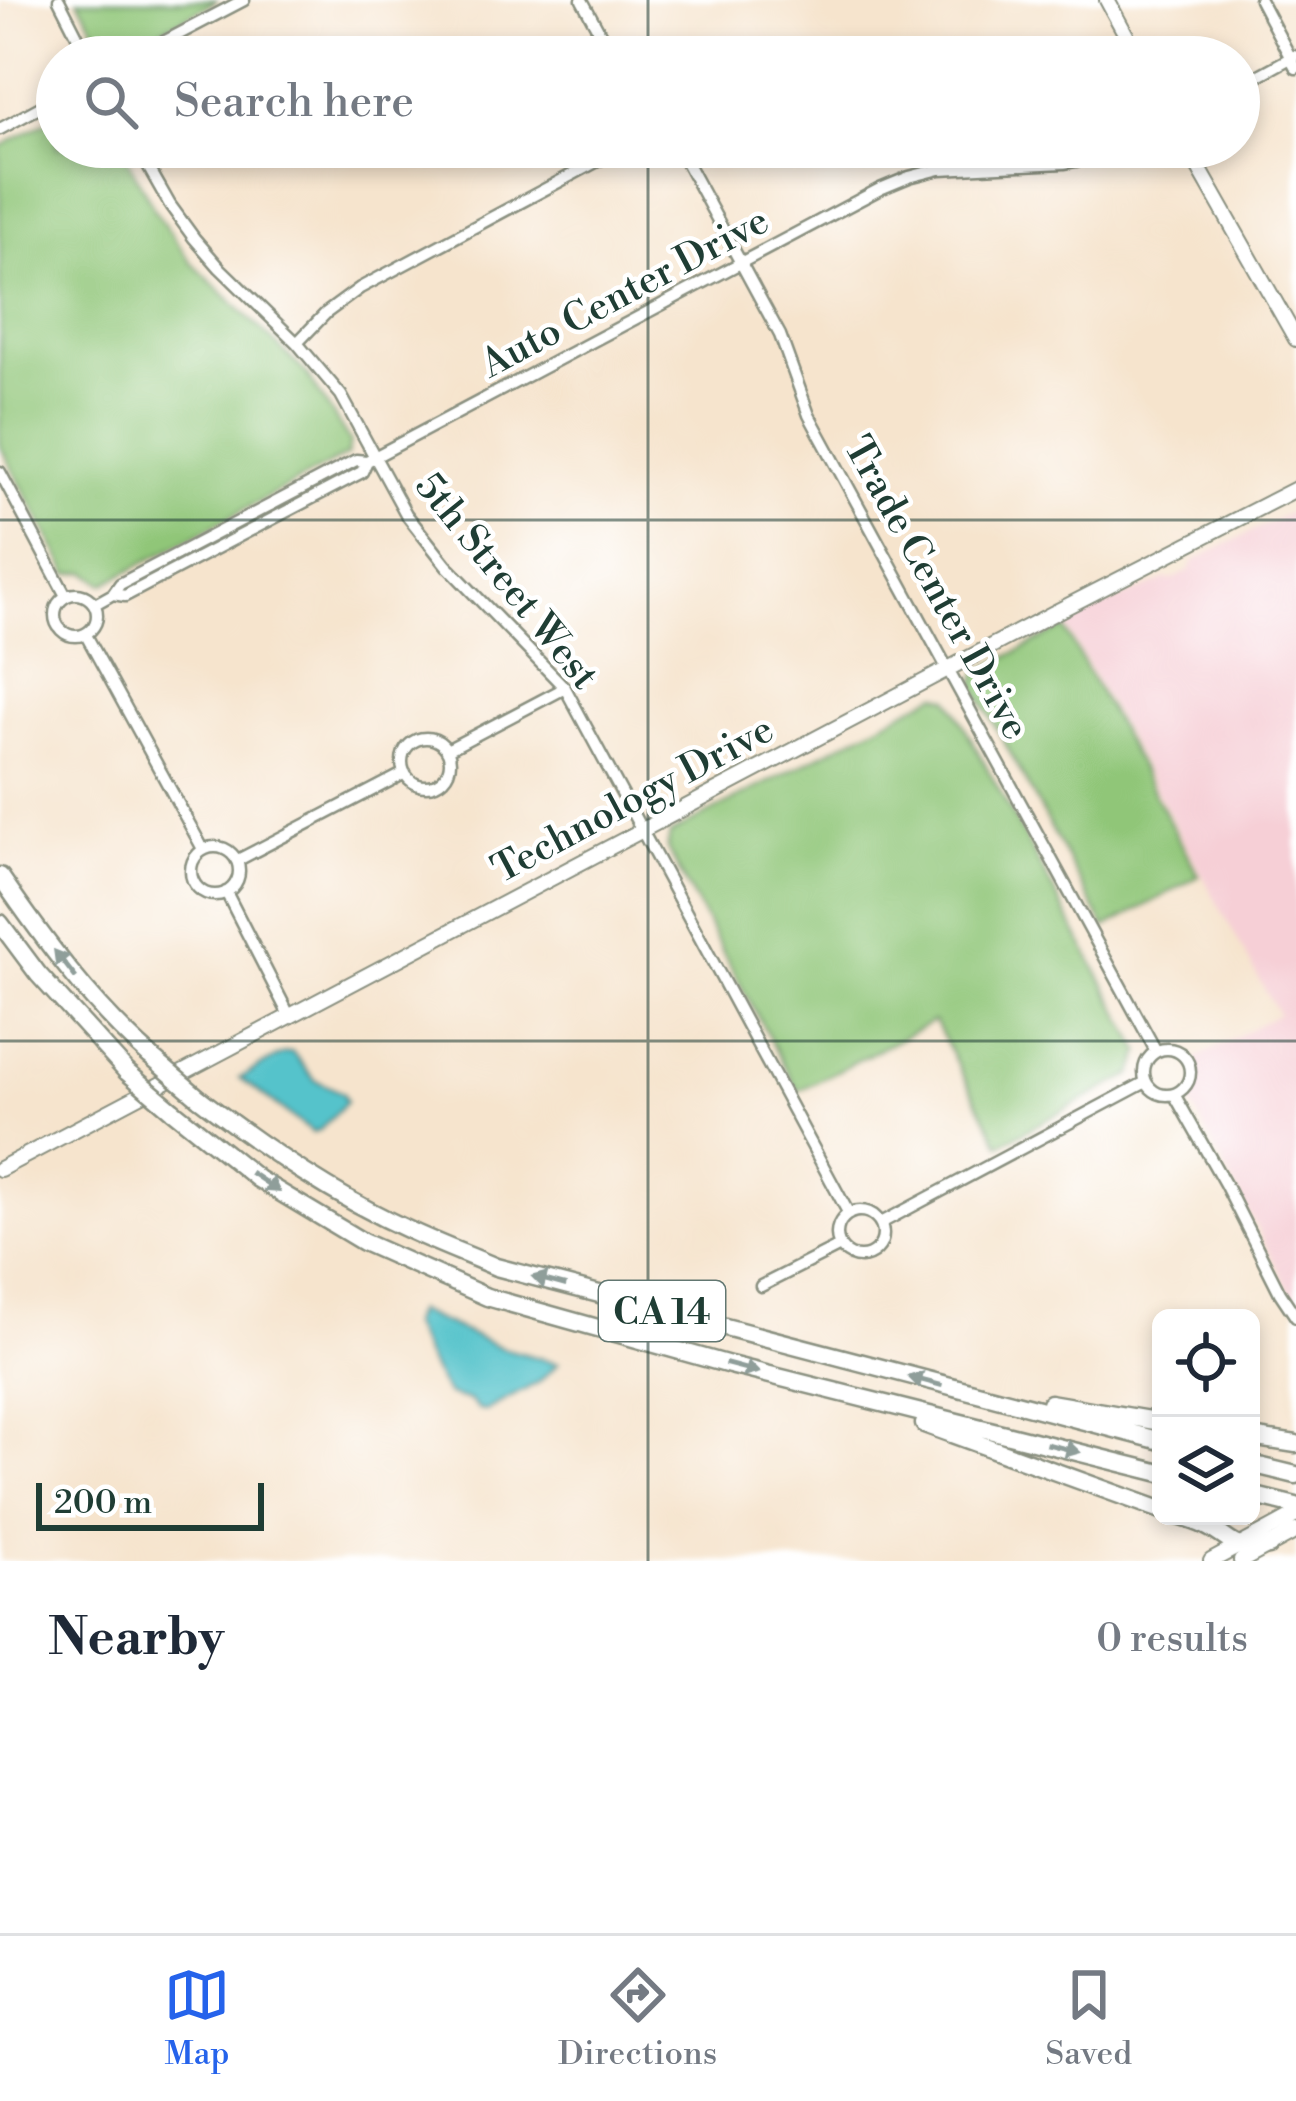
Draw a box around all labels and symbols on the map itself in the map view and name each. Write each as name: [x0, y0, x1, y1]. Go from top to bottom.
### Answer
street label: Auto Center Drive: [472, 197, 778, 390]
street label: Trade Center Drive: [832, 428, 1039, 748]
street label: 5th Street West: [404, 463, 609, 700]
street label: Technology Drive: [484, 705, 782, 895]
one-way arrow: [52, 948, 78, 979]
one-way arrow: [248, 1170, 281, 1192]
one-way arrow: [530, 1270, 567, 1289]
road number: CA 14: [599, 1281, 725, 1341]
one-way arrow: [724, 1359, 761, 1378]
one-way arrow: [907, 1371, 944, 1390]
one-way arrow: [1045, 1440, 1082, 1459]
scale bar: [36, 1477, 264, 1530]

